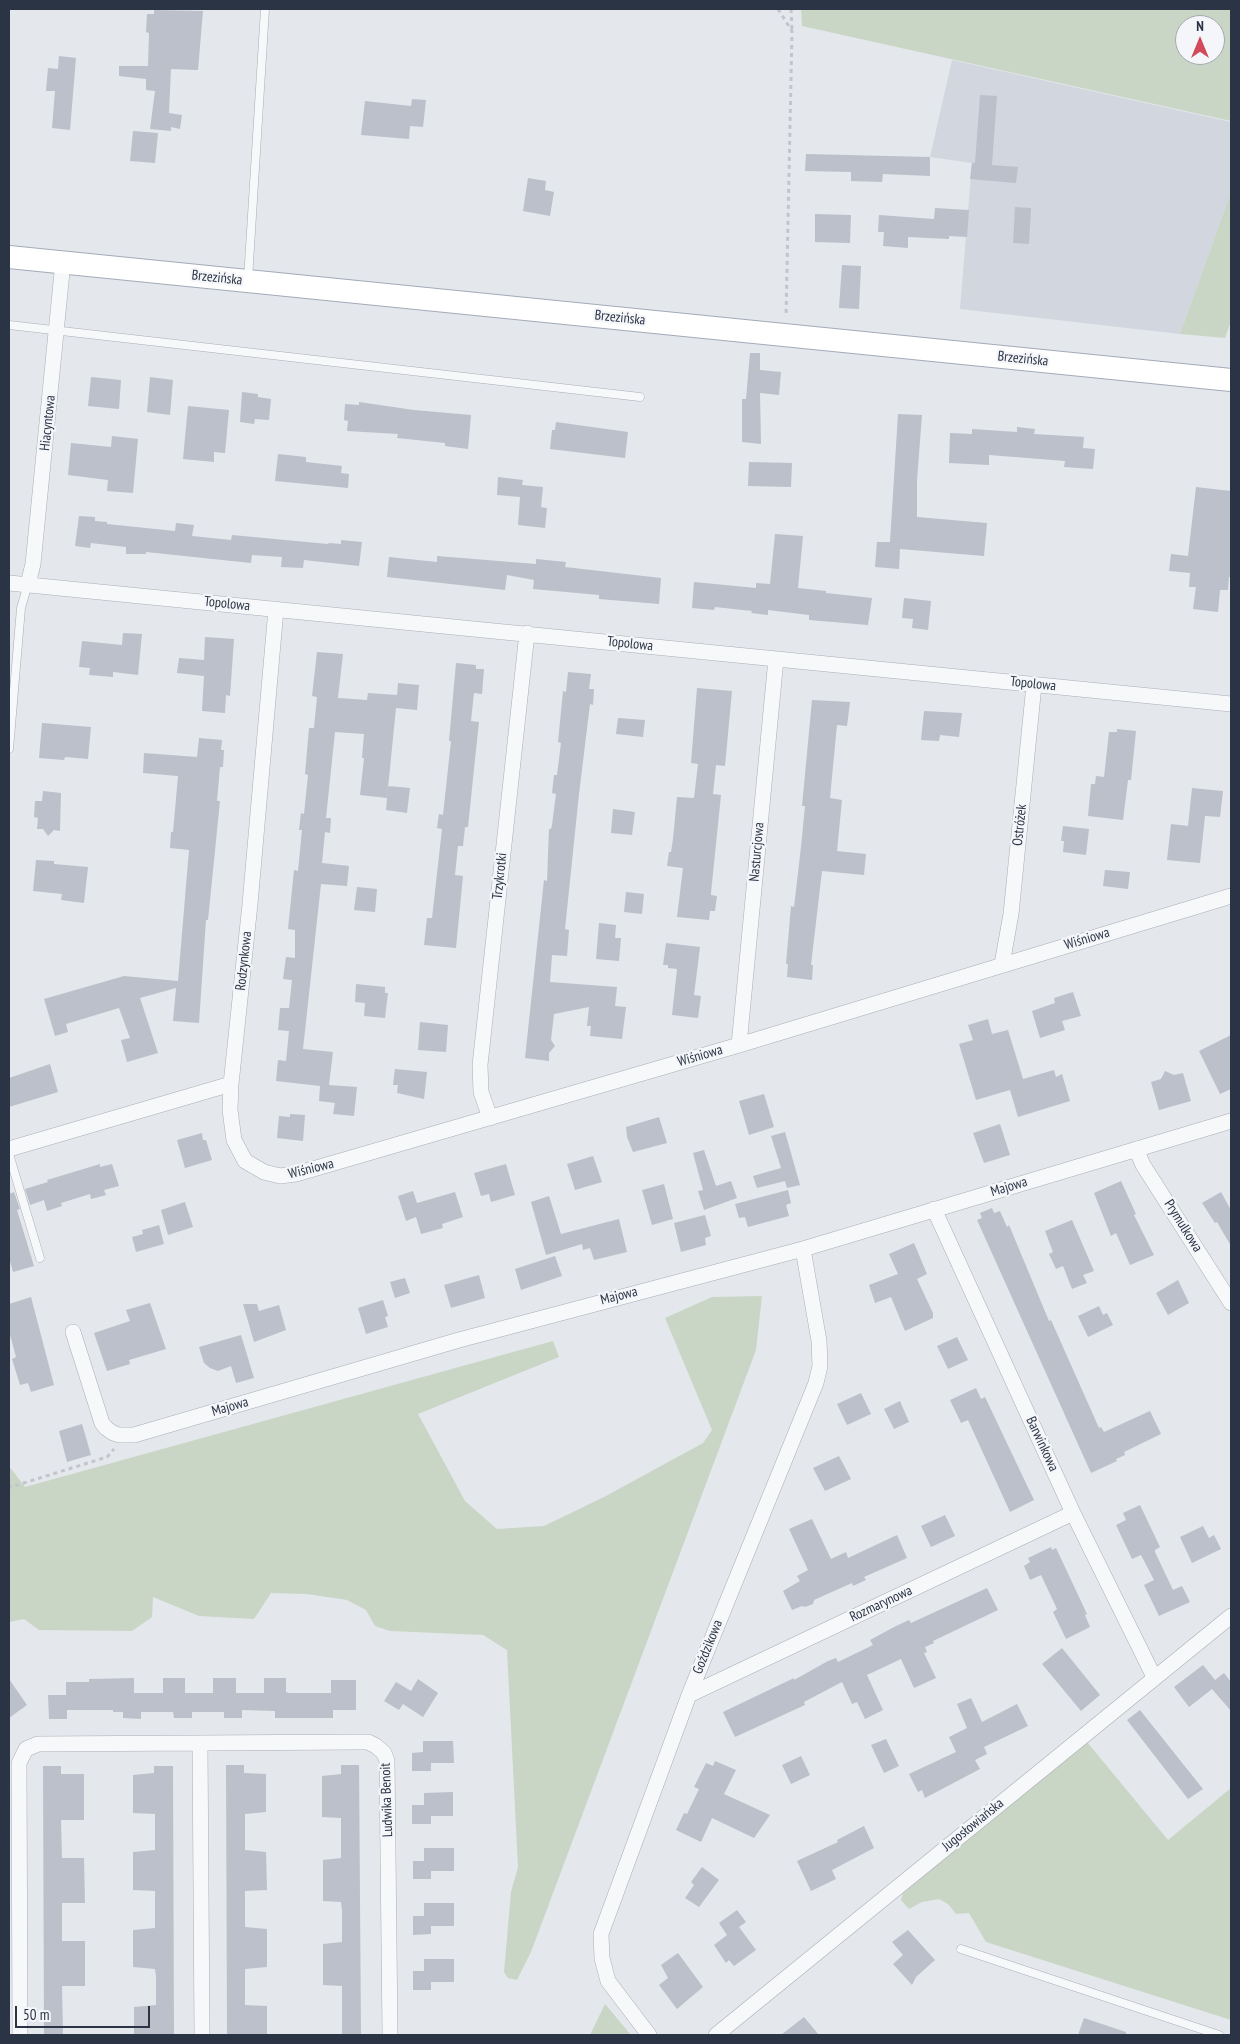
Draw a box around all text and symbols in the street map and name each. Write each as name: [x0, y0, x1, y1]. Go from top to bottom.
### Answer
north arrow: [1175, 15, 1225, 65]
text: N: [1196, 17, 1204, 35]
street label: Brzezińska: [191, 267, 243, 289]
street label: Brzezińska: [594, 307, 646, 329]
street label: Brzezińska: [997, 348, 1049, 370]
street label: Hiacyntowa: [37, 394, 59, 452]
street label: Topolowa: [203, 593, 251, 615]
street label: Topolowa: [606, 633, 654, 655]
street label: Topolowa: [1009, 673, 1057, 695]
street label: Ostróżek: [1009, 803, 1031, 847]
street label: Nasturcjowa: [746, 822, 768, 882]
street label: Trzykrotki: [489, 852, 511, 900]
street label: Wiśniowa: [1062, 924, 1112, 954]
street label: Rodzynkowa: [233, 930, 255, 992]
street label: Wiśniowa: [676, 1042, 724, 1070]
street label: Wiśniowa: [287, 1155, 335, 1183]
street label: Majowa: [989, 1174, 1029, 1200]
street label: Prymulkowa: [1160, 1197, 1206, 1255]
street label: Majowa: [599, 1283, 639, 1309]
street label: Majowa: [210, 1394, 250, 1420]
street label: Barwinkowa: [1022, 1414, 1062, 1474]
street label: Rozmarynowa: [847, 1582, 915, 1626]
street label: Goździkowa: [690, 1617, 726, 1677]
street label: Ludwika Benoit: [377, 1762, 397, 1838]
street label: Jugosłowiańska: [939, 1795, 1007, 1855]
scale bar: [18, 1996, 152, 2028]
text: 50 m: [23, 2005, 49, 2024]

